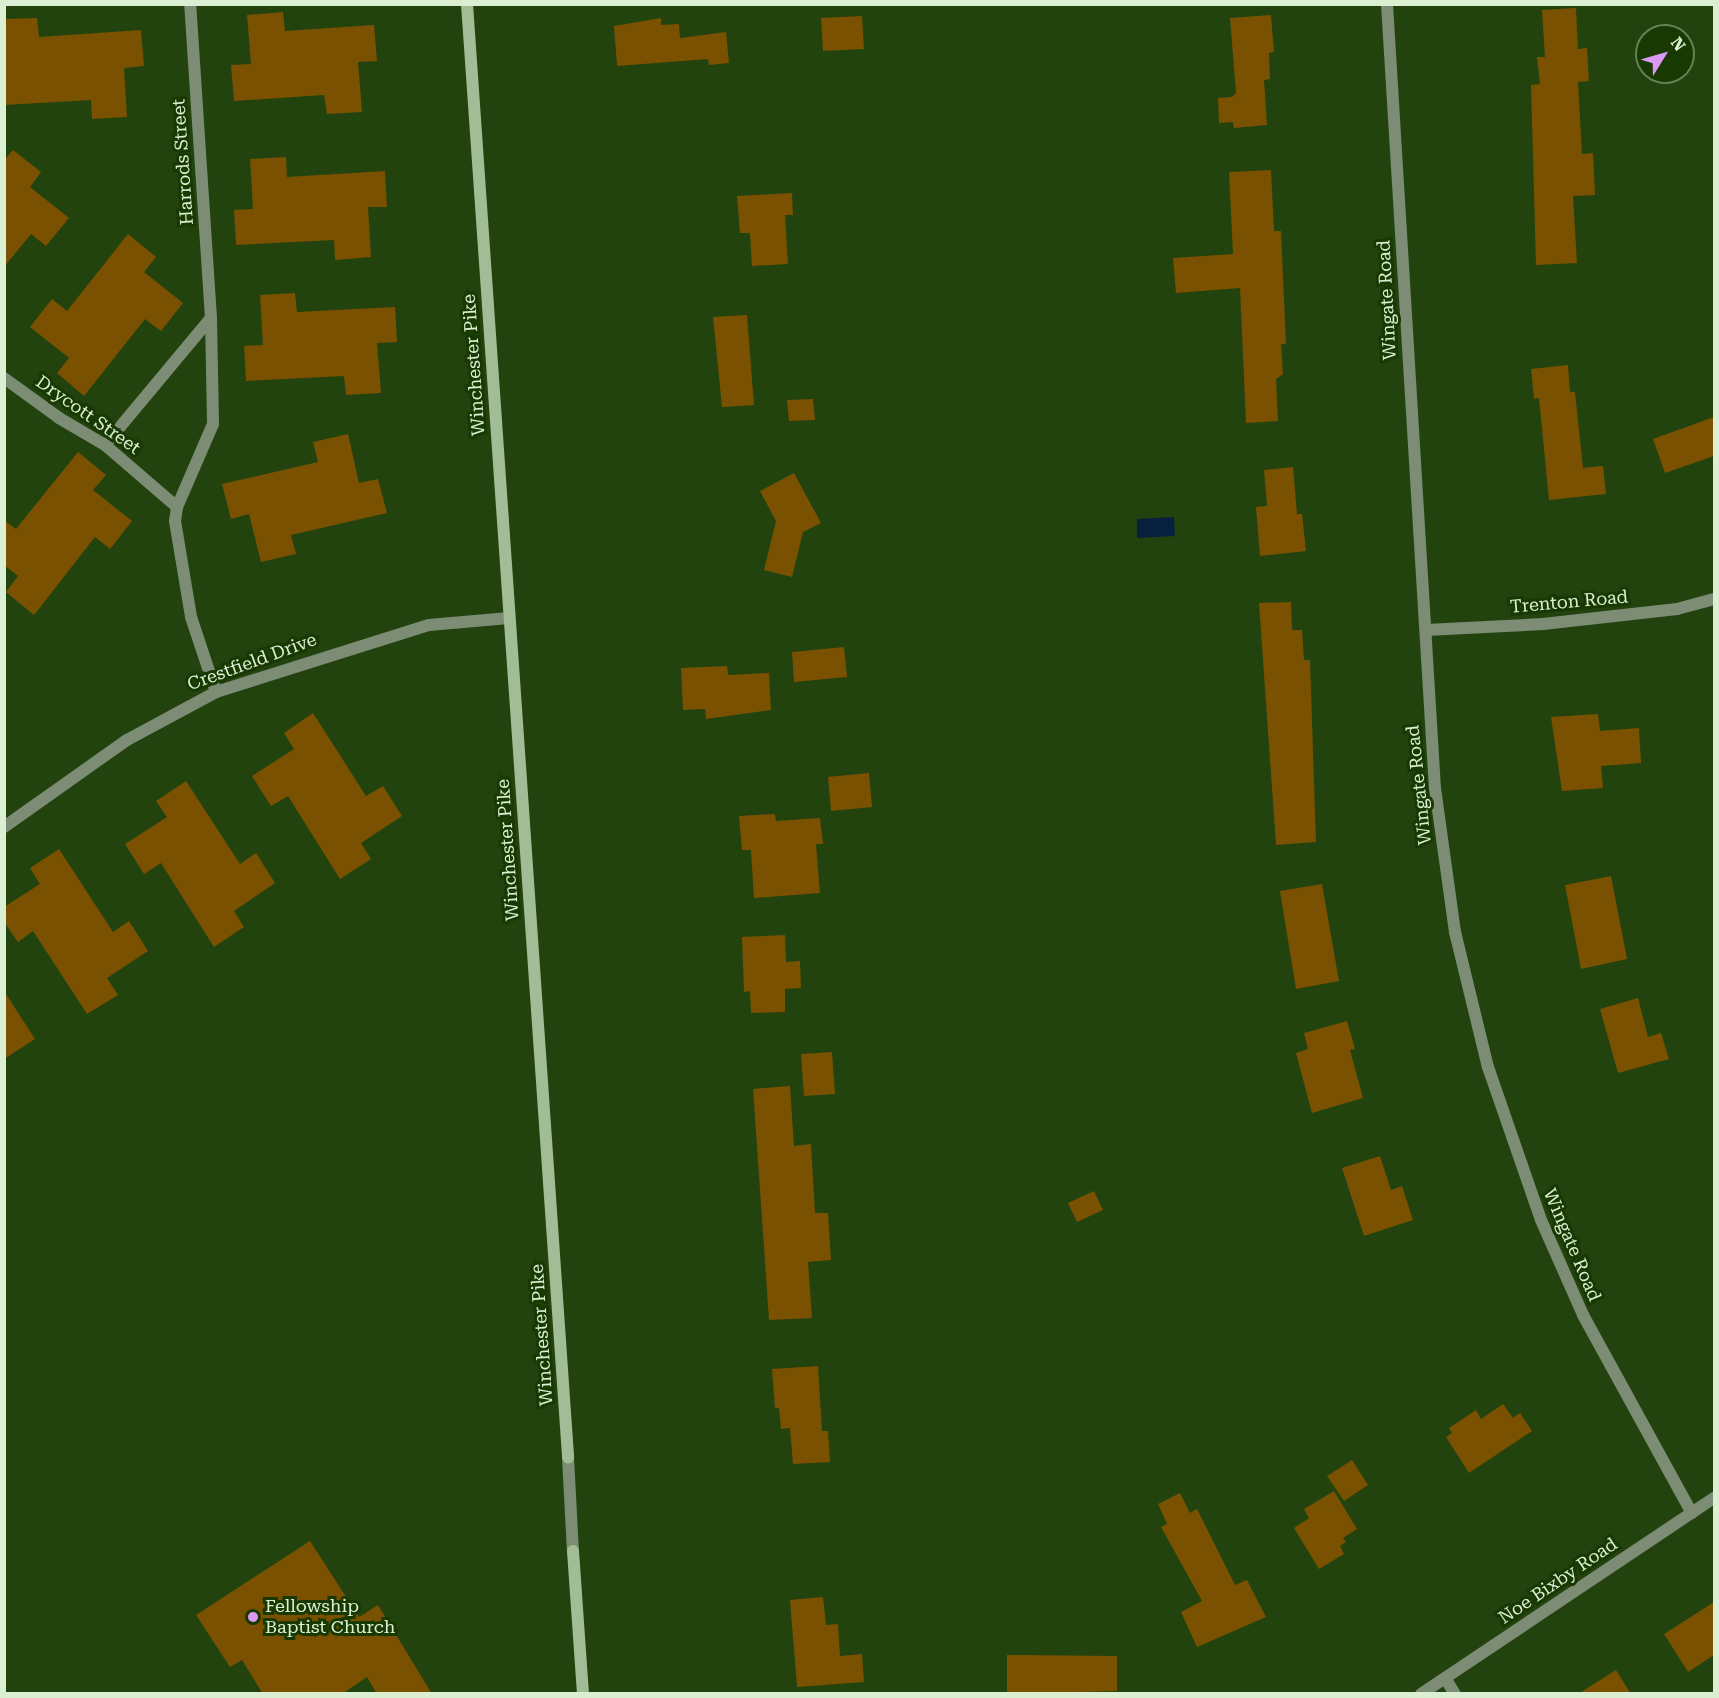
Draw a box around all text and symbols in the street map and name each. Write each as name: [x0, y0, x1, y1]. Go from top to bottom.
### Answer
north arrow: [1635, 24, 1695, 84]
text: N: [1667, 33, 1689, 55]
street label: Harrods Street: [168, 98, 198, 226]
street label: Wingate Road: [1373, 239, 1401, 361]
street label: Winchester Pike: [458, 293, 490, 437]
street label: Drycott Street: [31, 371, 145, 459]
street label: Trenton Road: [1509, 586, 1629, 618]
street label: Crestfield Drive: [184, 629, 320, 695]
street label: Wingate Road: [1402, 724, 1436, 846]
street label: Winchester Pike: [492, 778, 524, 922]
street label: Wingate Road: [1539, 1185, 1605, 1305]
street label: Winchester Pike: [526, 1263, 558, 1407]
street label: Noe Bixby Road: [1495, 1533, 1621, 1629]
place label: Fellowship Baptist Church: [265, 1596, 395, 1638]
marker: Fellowship Baptist Church: [246, 1610, 260, 1624]

